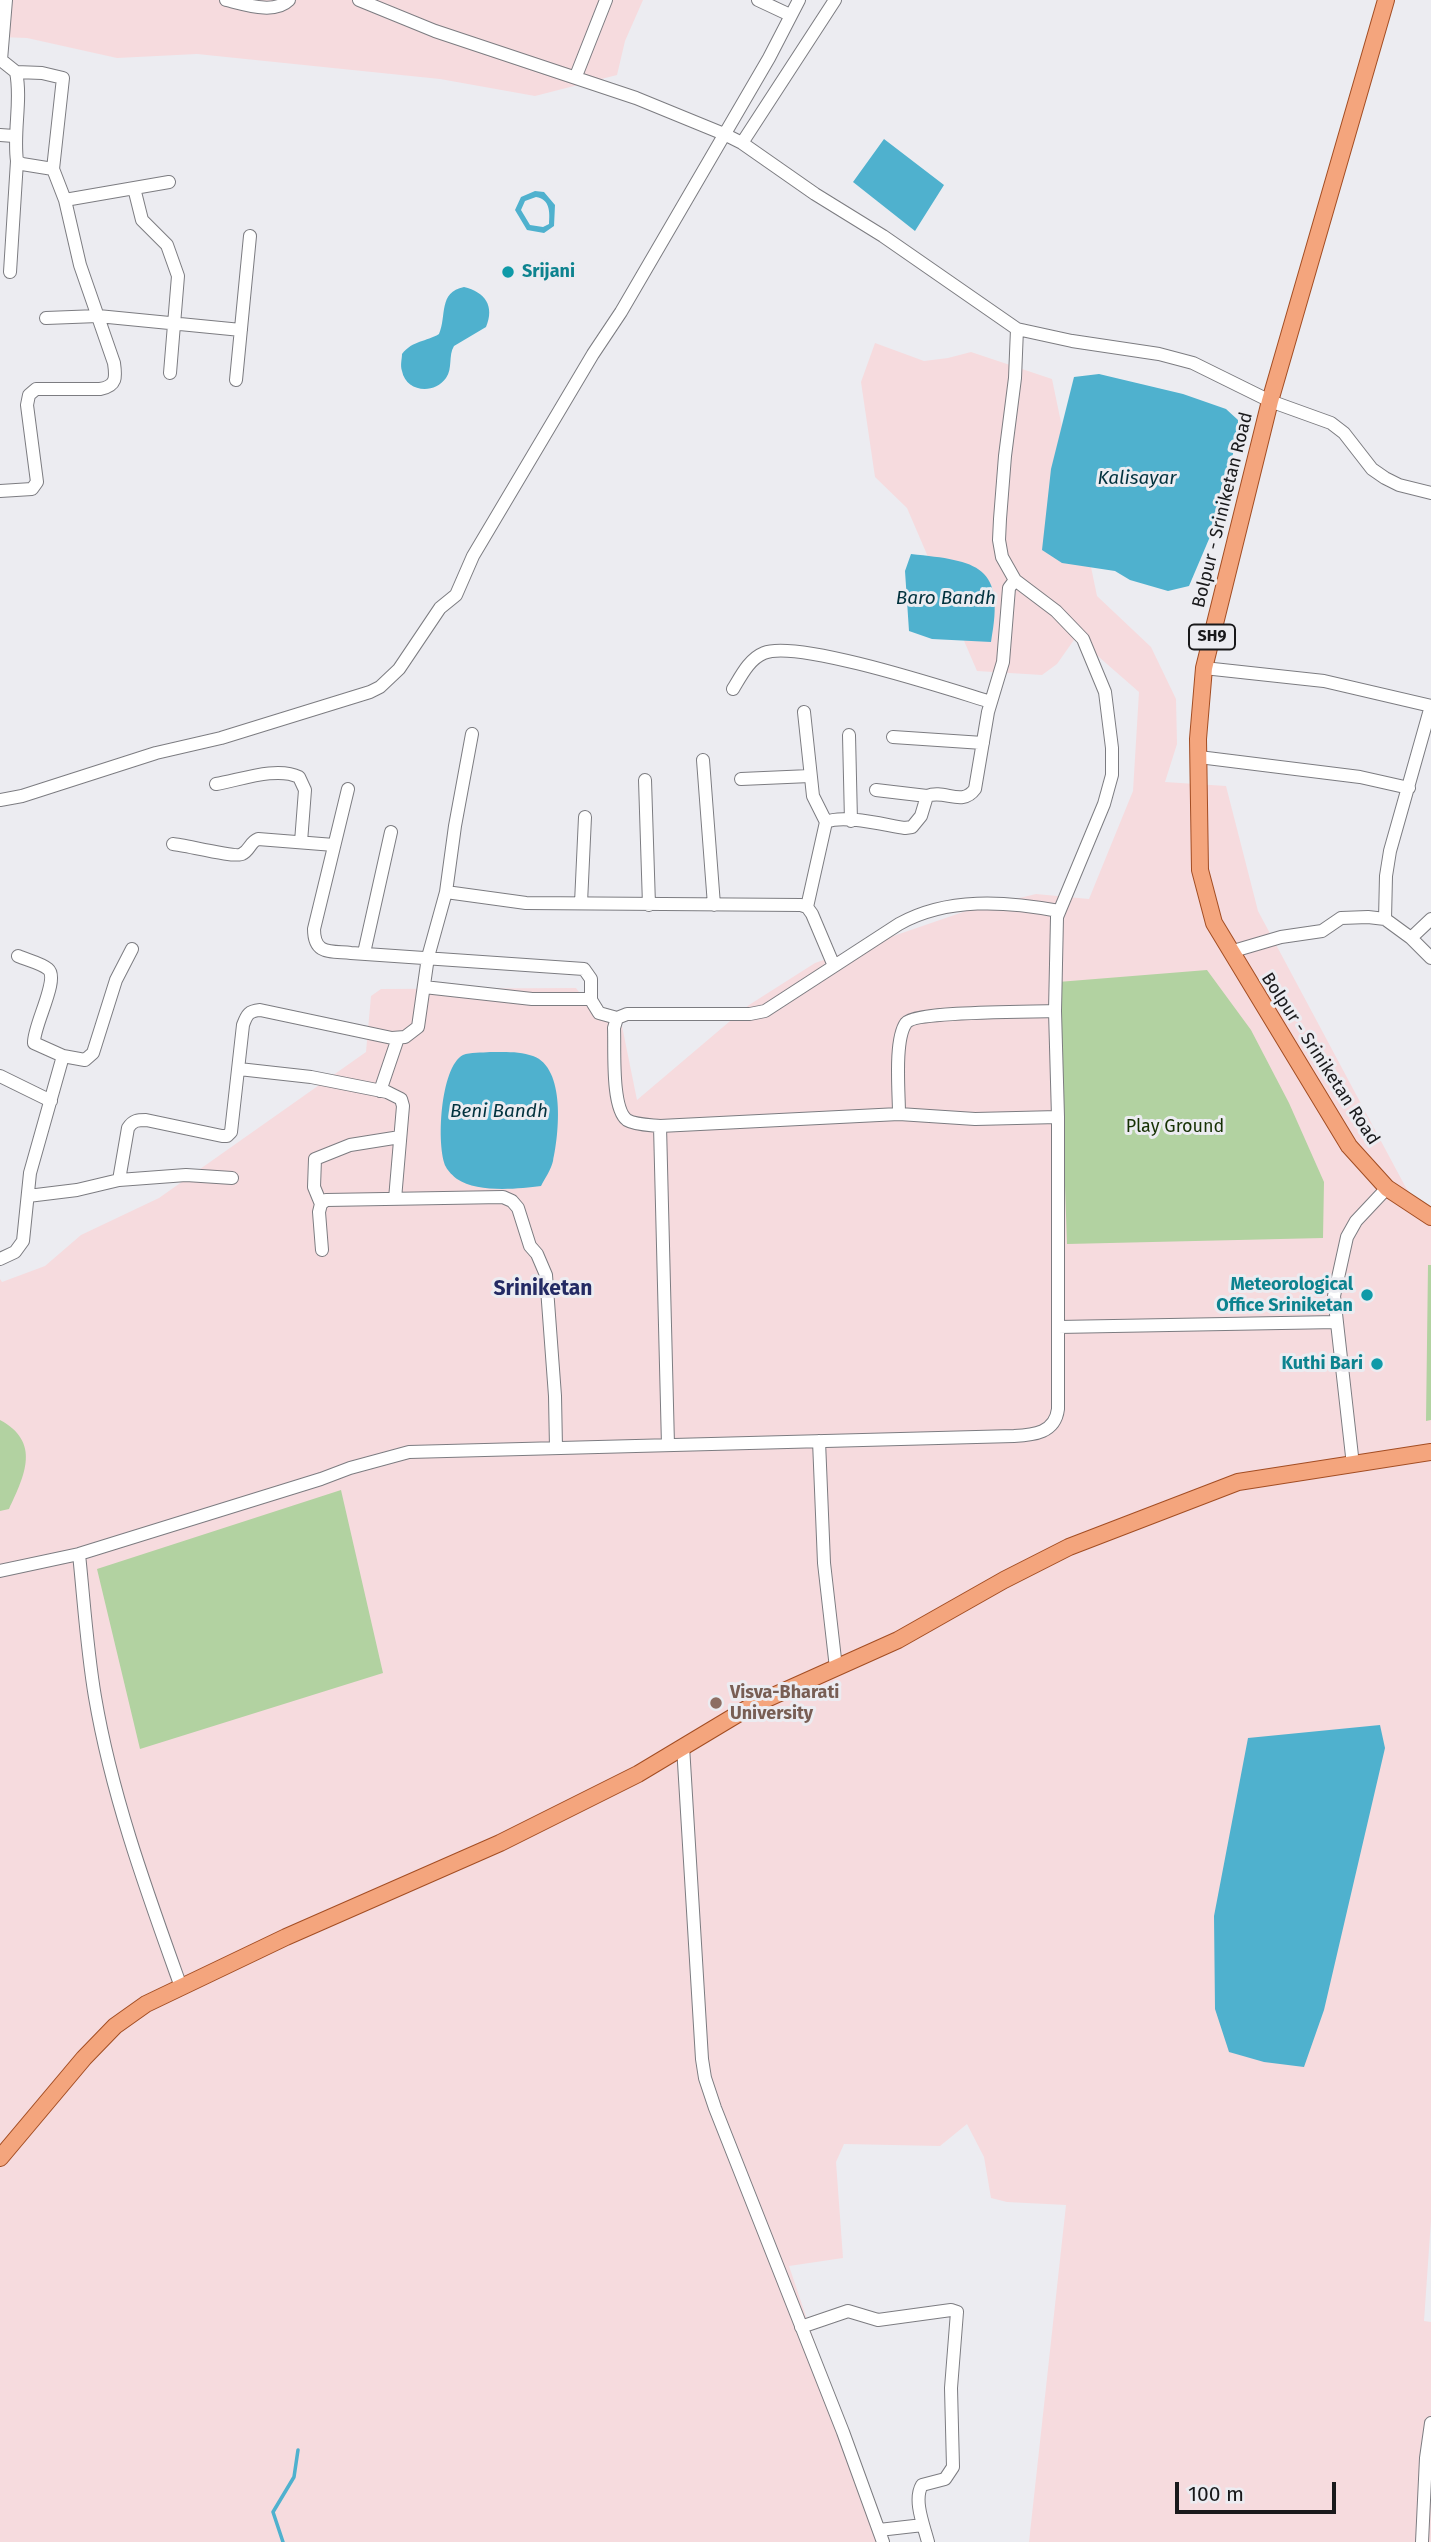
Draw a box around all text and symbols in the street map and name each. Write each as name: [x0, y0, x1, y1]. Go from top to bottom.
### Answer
place label: Srijani: [522, 261, 575, 283]
marker: Srijani: [500, 264, 516, 280]
street label: Bolpur - Sriniketan Road: [1188, 410, 1258, 610]
water label: Kalisayar: [1097, 468, 1177, 490]
water label: Baro Bandh: [896, 588, 996, 610]
road number: SH9: [1189, 624, 1235, 650]
street label: Bolpur - Sriniketan Road: [1256, 969, 1384, 1149]
water label: Beni Bandh: [450, 1101, 548, 1123]
park label: Play Ground: [1126, 1116, 1224, 1138]
place label: Meteorological Office Sriniketan: [1216, 1274, 1353, 1316]
district label: Sriniketan: [494, 1276, 592, 1302]
marker: Meteorological Office Sriniketan: [1359, 1287, 1375, 1303]
place label: Kuthi Bari: [1282, 1353, 1363, 1375]
marker: Kuthi Bari: [1369, 1356, 1385, 1372]
place label: Visva-Bharati University: [730, 1682, 839, 1724]
marker: Visva-Bharati University: [708, 1695, 724, 1711]
scale bar: [1179, 2468, 1340, 2512]
text: 100 m: [1188, 2481, 1244, 2507]

